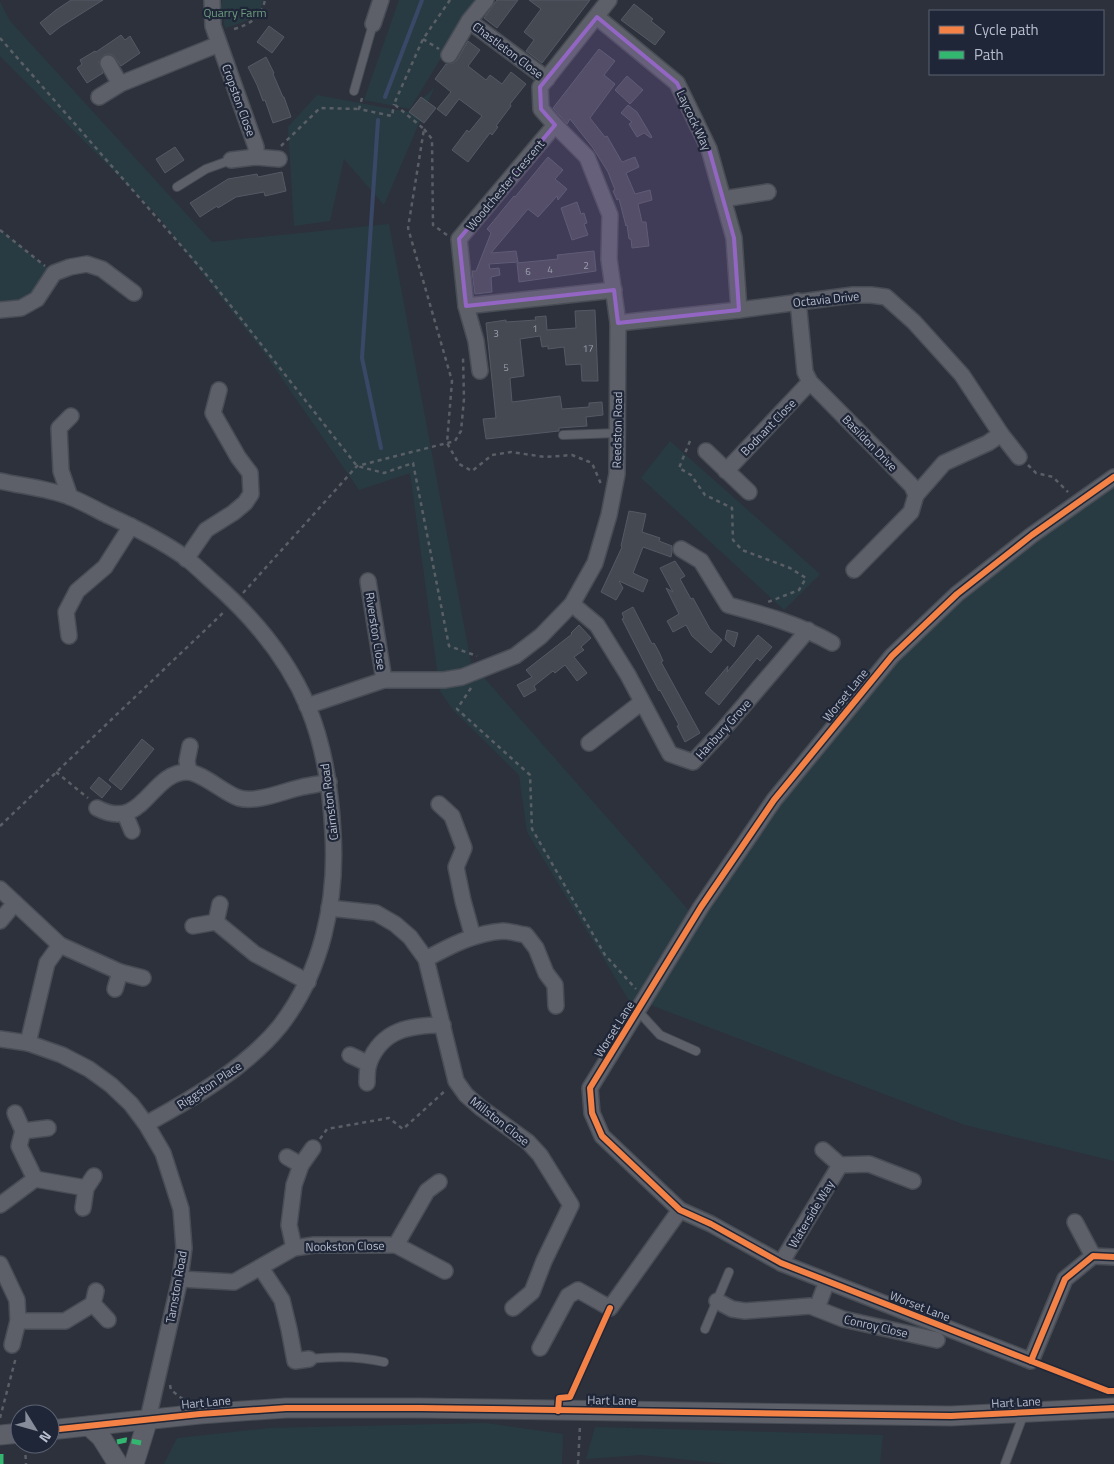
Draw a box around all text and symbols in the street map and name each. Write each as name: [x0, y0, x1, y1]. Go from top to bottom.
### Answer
park label: Quarry Farm: [203, 3, 267, 22]
legend: [929, 10, 1104, 75]
street label: Chastleton Close: [469, 17, 547, 83]
text: Cycle path: [974, 18, 1039, 41]
text: Path: [974, 43, 1004, 66]
street label: Cropston Close: [217, 61, 261, 139]
street label: Laycock Way: [672, 87, 716, 154]
street label: Woodchester Crescent: [461, 135, 549, 235]
house number: 2: [583, 258, 589, 273]
house number: 4: [547, 262, 553, 277]
house number: 6: [525, 264, 531, 279]
street label: Octavia Drive: [792, 286, 860, 312]
house number: 1: [532, 321, 538, 336]
house number: 3: [493, 326, 499, 341]
house number: 17: [582, 341, 594, 356]
house number: 5: [503, 360, 509, 375]
street label: Reedston Road: [607, 391, 627, 469]
street label: Bodnant Close: [736, 394, 800, 460]
street label: Basildon Drive: [838, 410, 902, 476]
street label: Riverston Close: [360, 591, 392, 671]
street label: Worset Lane: [818, 664, 872, 726]
street label: Hanbury Grove: [691, 695, 755, 763]
street label: Cairnston Road: [315, 763, 343, 841]
street label: Worset Lane: [589, 997, 639, 1061]
street label: Riggston Place: [173, 1056, 245, 1114]
street label: Millston Close: [466, 1092, 534, 1150]
street label: Waterside Way: [783, 1176, 839, 1252]
street label: Nookston Close: [305, 1236, 385, 1256]
street label: Tarnston Road: [160, 1249, 192, 1325]
street label: Worset Lane: [887, 1286, 953, 1326]
street label: Conroy Close: [842, 1309, 910, 1343]
street label: Hart Lane: [181, 1390, 231, 1414]
street label: Hart Lane: [587, 1390, 637, 1410]
street label: Hart Lane: [991, 1391, 1041, 1413]
north arrow: [10, 1404, 60, 1454]
text: N: [34, 1427, 57, 1447]

